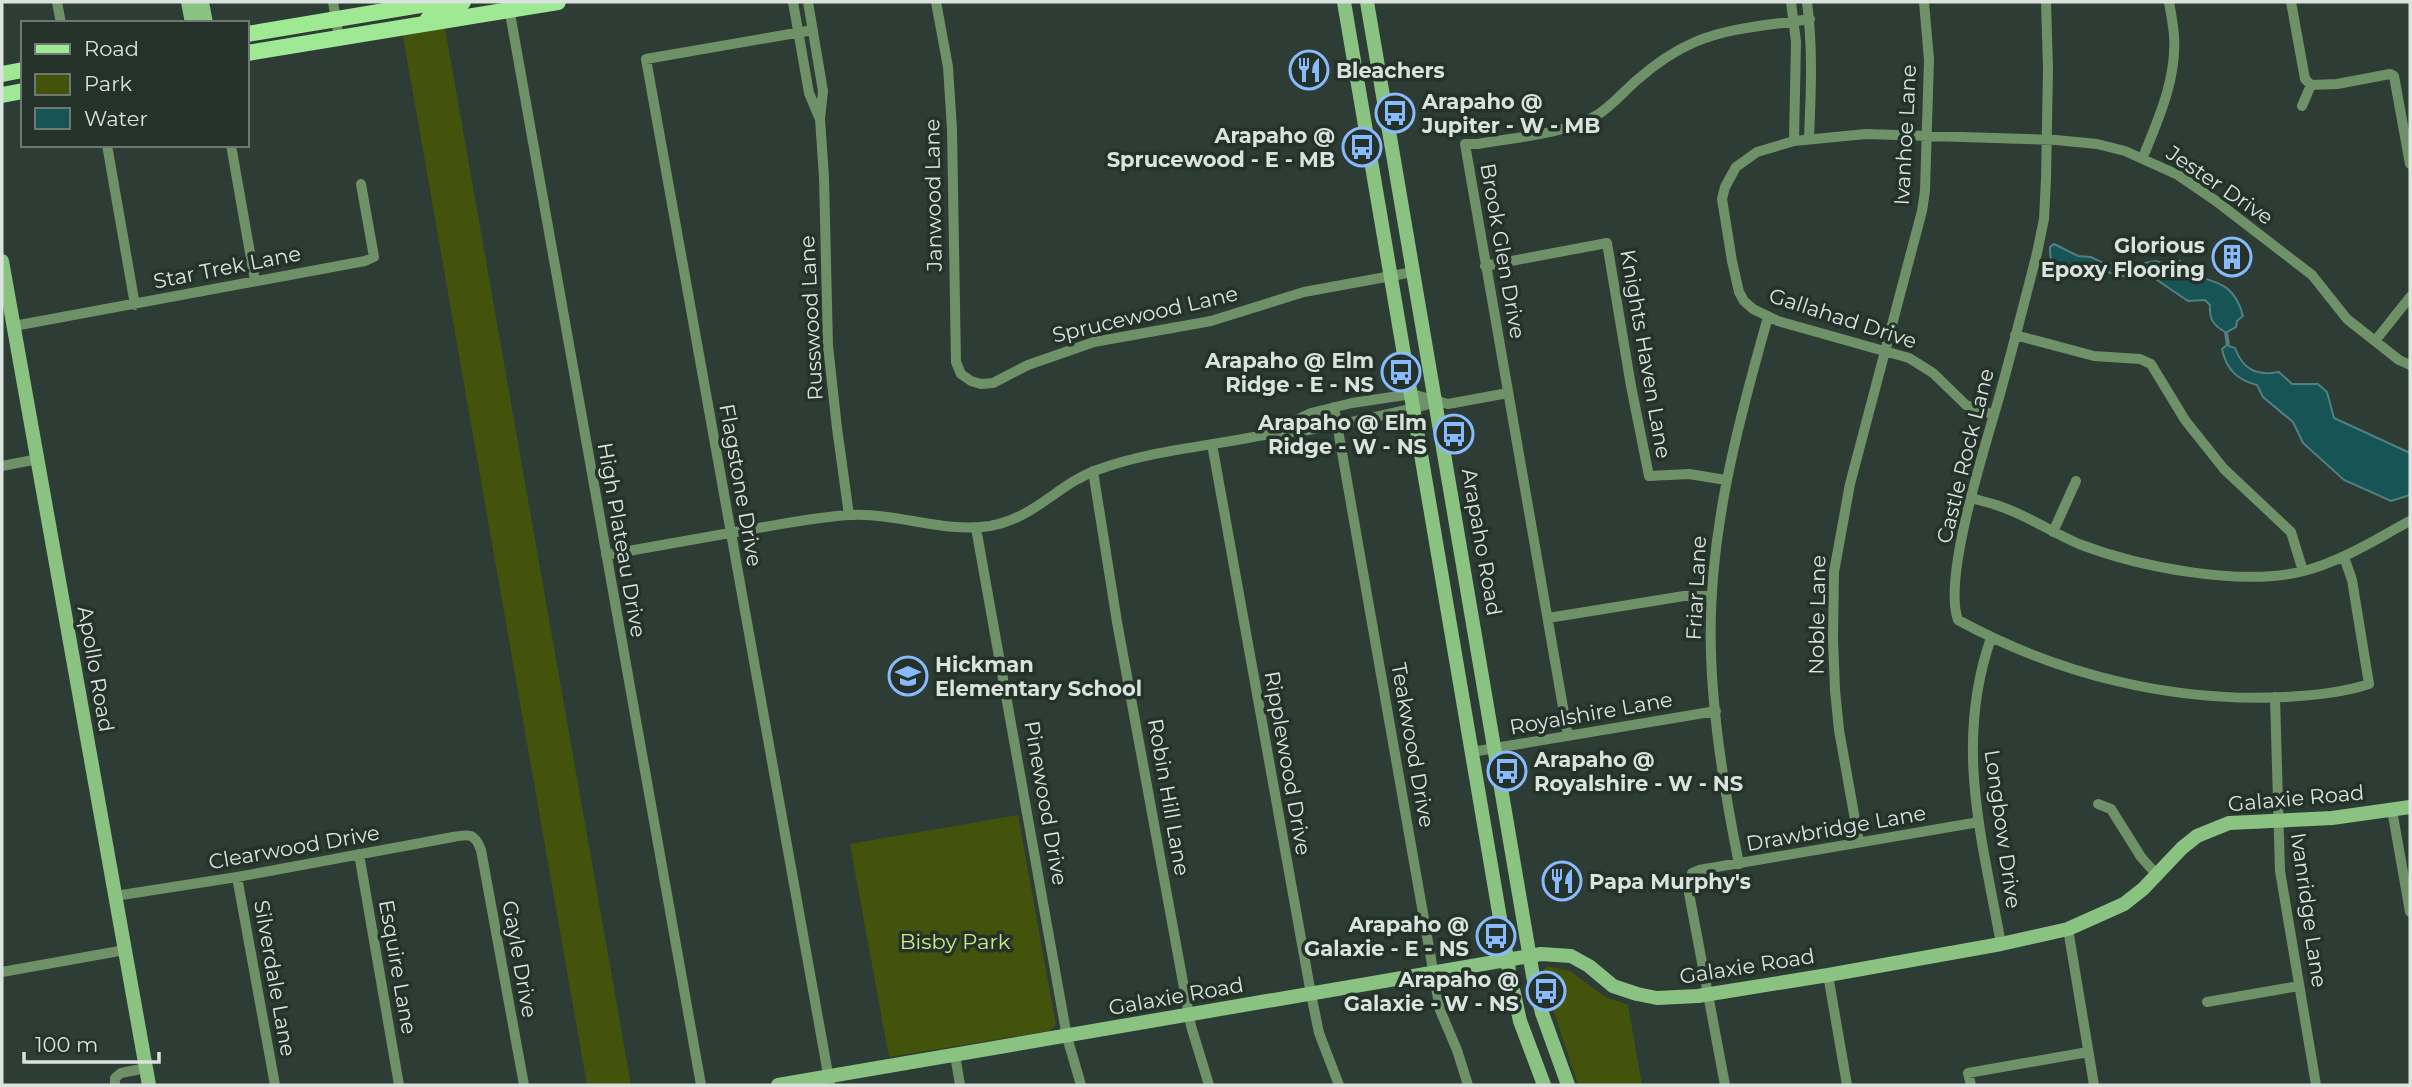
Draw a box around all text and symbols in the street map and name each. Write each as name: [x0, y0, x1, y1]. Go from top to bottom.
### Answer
legend: [21, 21, 248, 147]
text: Road: [84, 36, 139, 61]
restaurant icon: Bleachers: [1288, 49, 1330, 91]
place label: Bleachers: [1336, 58, 1445, 83]
street label: Ivanhoe Lane: [1889, 64, 1921, 206]
text: Park: [84, 71, 132, 96]
place label: Arapaho @ Jupiter - W - MB: [1421, 89, 1600, 138]
bus stop icon: Arapaho @ Jupiter - W - MB: [1374, 92, 1416, 134]
text: Water: [84, 106, 148, 131]
street label: Janwood Lane: [919, 118, 947, 273]
place label: Arapaho @ Sprucewood - E - MB: [1107, 123, 1335, 172]
bus stop icon: Arapaho @ Sprucewood - E - MB: [1341, 126, 1383, 168]
street label: Jester Drive: [2161, 140, 2278, 230]
street label: Brook Glen Drive: [1475, 161, 1531, 341]
place label: Glorious Epoxy Flooring: [2041, 233, 2205, 282]
street label: Russwood Lane: [794, 235, 828, 401]
building icon: Glorious Epoxy Flooring: [2211, 236, 2253, 278]
street label: Star Trek Lane: [151, 240, 303, 294]
street label: Knights Haven Lane: [1615, 248, 1677, 460]
street label: Sprucewood Lane: [1050, 280, 1240, 348]
street label: Gallahad Drive: [1766, 282, 1920, 354]
place label: Arapaho @ Elm Ridge - E - NS: [1204, 348, 1374, 397]
bus stop icon: Arapaho @ Elm Ridge - E - NS: [1380, 351, 1422, 393]
street label: Castle Rock Lane: [1931, 366, 1999, 546]
street label: Flagstone Drive: [714, 402, 768, 568]
place label: Arapaho @ Elm Ridge - W - NS: [1257, 410, 1427, 459]
bus stop icon: Arapaho @ Elm Ridge - W - NS: [1433, 413, 1475, 455]
street label: High Plateau Drive: [593, 441, 651, 639]
street label: Arapaho Road: [1457, 466, 1507, 618]
street label: Friar Lane: [1681, 535, 1711, 641]
street label: Noble Lane: [1803, 555, 1831, 675]
street label: Apollo Road: [73, 604, 119, 734]
place label: Hickman Elementary School: [935, 652, 1142, 701]
school or university icon: Hickman Elementary School: [887, 655, 929, 697]
street label: Teakwood Drive: [1386, 661, 1440, 829]
street label: Ripplewood Drive: [1259, 669, 1317, 857]
street label: Royalshire Lane: [1508, 686, 1674, 740]
street label: Robin Hill Lane: [1143, 716, 1195, 878]
street label: Pinewood Drive: [1019, 719, 1073, 887]
place label: Arapaho @ Royalshire - W - NS: [1533, 747, 1743, 796]
street label: Longbow Drive: [1979, 748, 2027, 910]
bus stop icon: Arapaho @ Royalshire - W - NS: [1486, 750, 1528, 792]
street label: Galaxie Road: [2227, 780, 2365, 816]
street label: Drawbridge Lane: [1744, 800, 1928, 856]
street label: Clearwood Drive: [207, 820, 381, 874]
street label: Ivanridge Lane: [2286, 831, 2332, 989]
restaurant icon: Papa Murphy's: [1541, 860, 1583, 902]
place label: Papa Murphy's: [1589, 869, 1751, 894]
street label: Silverdale Lane: [249, 898, 301, 1058]
street label: Esquire Lane: [374, 898, 422, 1036]
street label: Gayle Drive: [497, 899, 543, 1019]
place label: Arapaho @ Galaxie - E - NS: [1304, 912, 1469, 961]
bus stop icon: Arapaho @ Galaxie - E - NS: [1475, 915, 1517, 957]
park label: Bisby Park: [900, 929, 1011, 954]
street label: Galaxie Road: [1678, 943, 1816, 989]
place label: Arapaho @ Galaxie - W - NS: [1344, 967, 1519, 1016]
bus stop icon: Arapaho @ Galaxie - W - NS: [1525, 970, 1567, 1012]
street label: Galaxie Road: [1107, 972, 1245, 1020]
scale bar: [24, 1020, 159, 1064]
text: 100 m: [35, 1032, 98, 1057]

